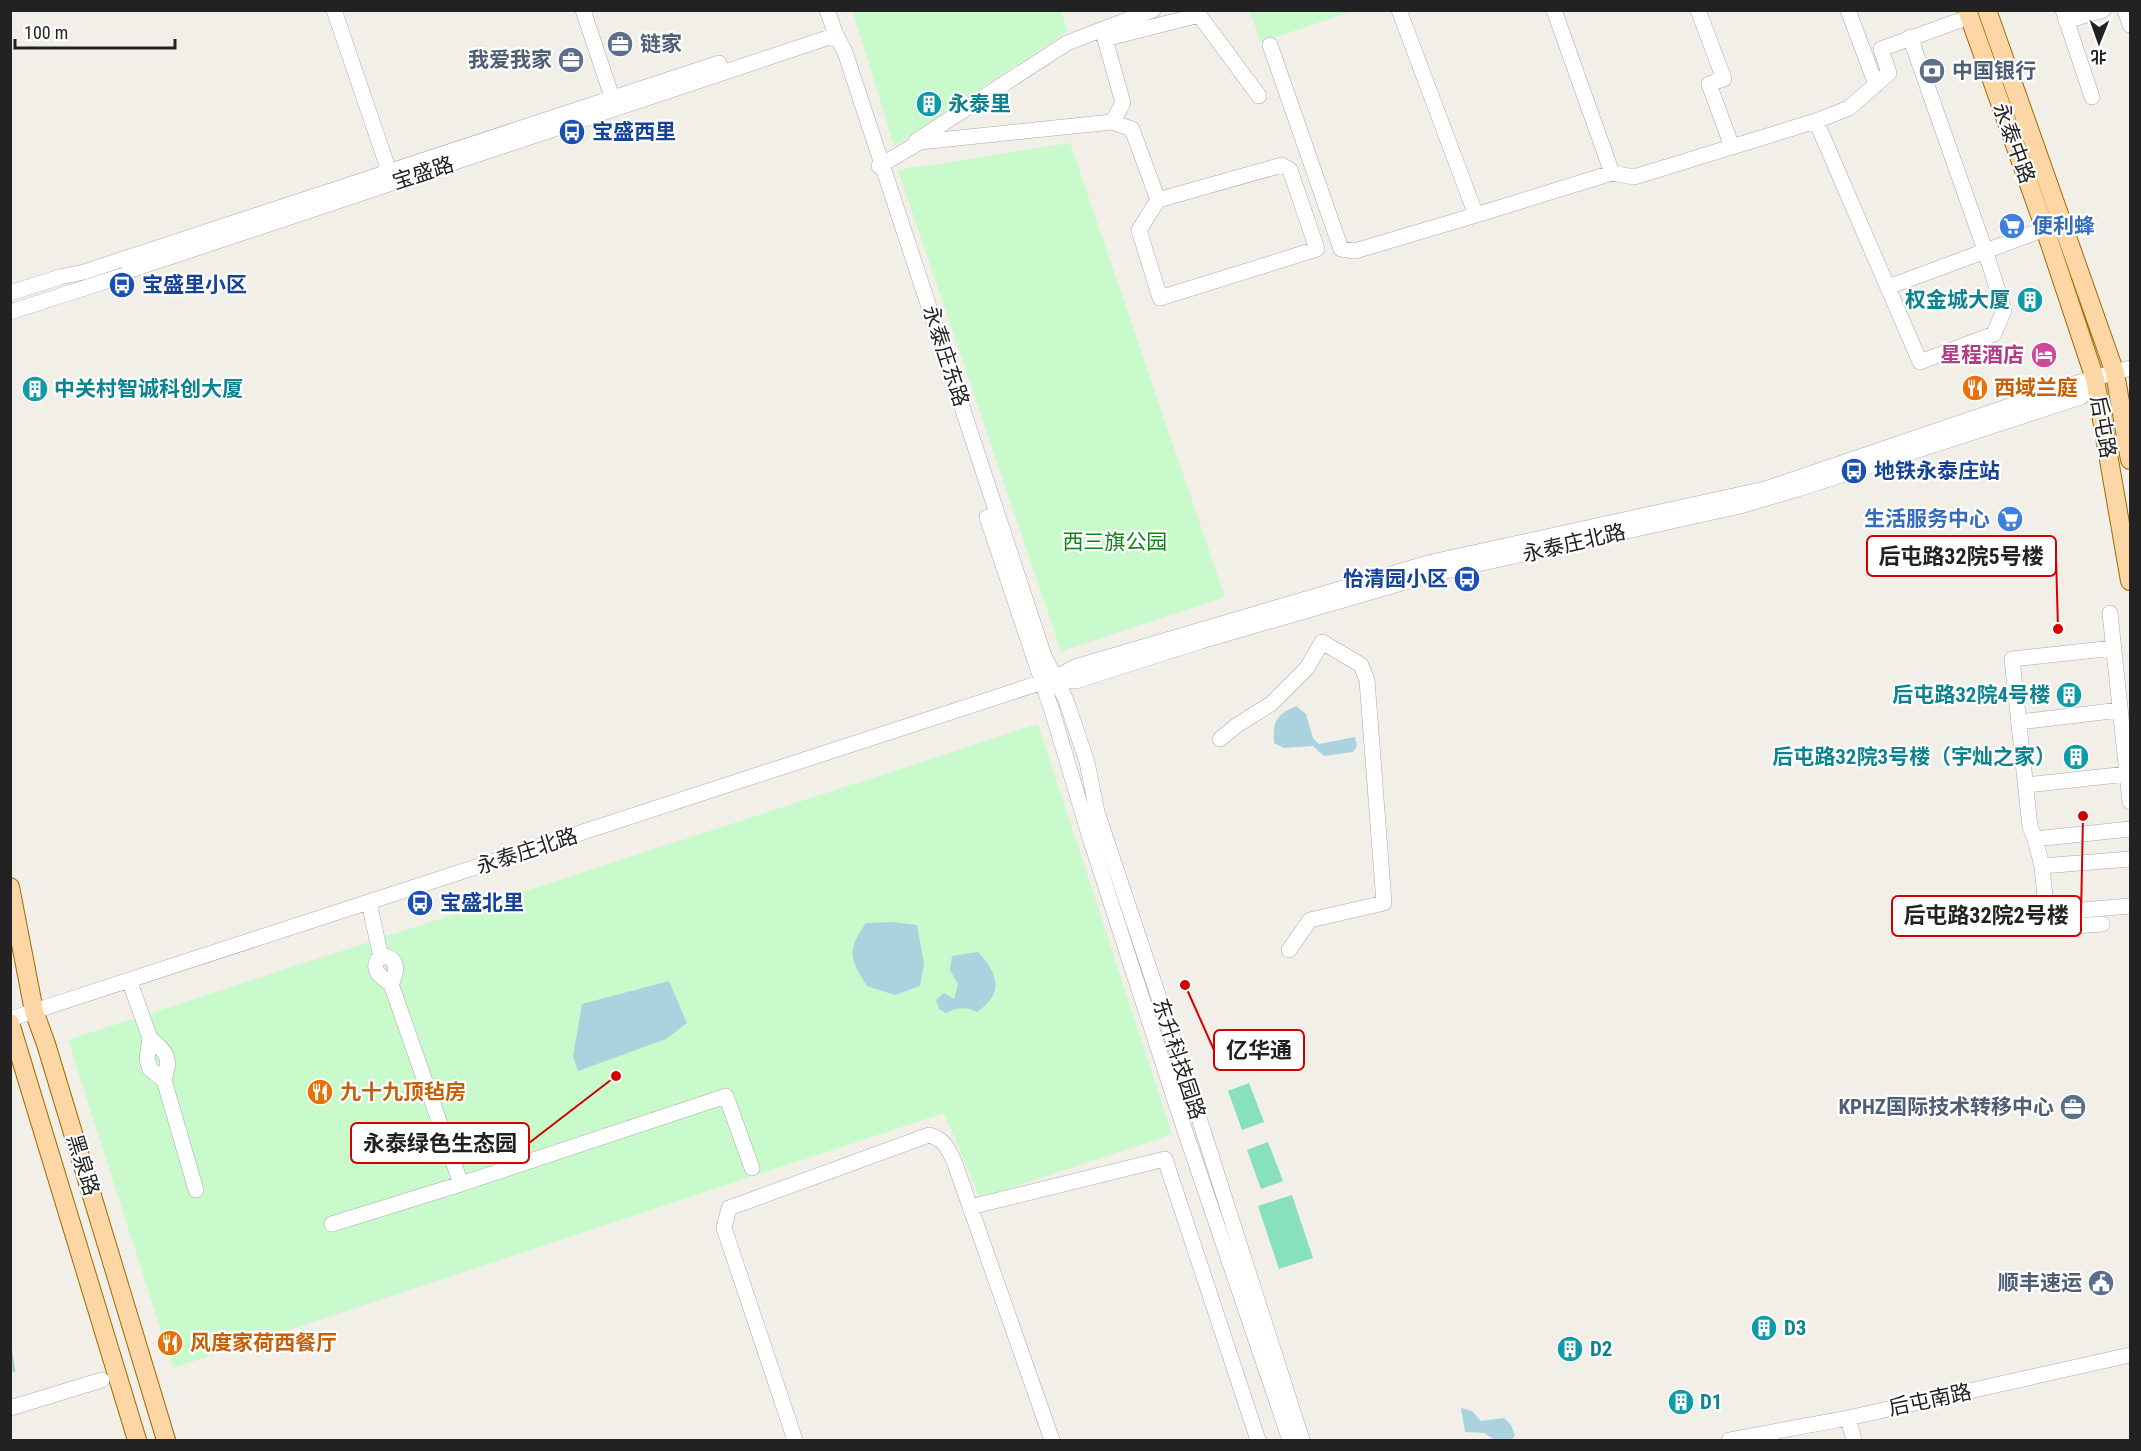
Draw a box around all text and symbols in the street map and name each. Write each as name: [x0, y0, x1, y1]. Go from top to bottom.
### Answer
scale bar: [15, 12, 176, 50]
north arrow: [2069, 12, 2129, 72]
text: 100 m: [24, 22, 68, 43]
office icon: 链家: [605, 29, 635, 59]
place label: 链家: [640, 32, 682, 56]
office icon: 我爱我家: [556, 45, 586, 75]
text: 北: [2091, 47, 2107, 66]
place label: 我爱我家: [468, 48, 552, 72]
bank icon: 中国银行: [1917, 56, 1947, 86]
place label: 中国银行: [1952, 59, 2036, 83]
building icon: 永泰里: [914, 89, 944, 119]
place label: 永泰里: [948, 92, 1011, 116]
street label: 永泰中路: [1988, 99, 2040, 187]
bus stop icon: 宝盛西里: [557, 117, 587, 147]
place label: 宝盛西里: [592, 120, 676, 144]
street label: 宝盛路: [389, 152, 457, 194]
supermarket icon: 便利蜂: [1997, 211, 2027, 241]
place label: 便利蜂: [2032, 214, 2095, 238]
bus stop icon: 宝盛里小区: [107, 270, 137, 300]
place label: 宝盛里小区: [142, 273, 247, 297]
building icon: 权金城大厦: [2015, 285, 2045, 315]
place label: 权金城大厦: [1905, 288, 2010, 312]
street label: 永泰庄东路: [918, 302, 974, 410]
hotel icon: 星程酒店: [2029, 340, 2059, 370]
place label: 星程酒店: [1940, 343, 2024, 367]
restaurant icon: 西域兰庭: [1960, 373, 1990, 403]
building icon: 中关村智诚科创大厦: [20, 374, 50, 404]
place label: 西域兰庭: [1994, 376, 2078, 400]
place label: 中关村智诚科创大厦: [54, 377, 243, 401]
street label: 后屯路: [2086, 394, 2120, 460]
bus stop icon: 地铁永泰庄站: [1839, 456, 1869, 486]
place label: 地铁永泰庄站: [1874, 459, 2000, 483]
supermarket icon: 生活服务中心: [1995, 504, 2025, 534]
place label: 生活服务中心: [1864, 507, 1990, 531]
street label: 永泰庄北路: [1520, 519, 1628, 567]
park label: 西三旗公园: [1063, 530, 1168, 554]
callout: 后屯路32院5号楼: [1867, 536, 2056, 576]
text: 后屯路32院5号楼: [1878, 544, 2044, 569]
bus stop icon: 怡清园小区: [1452, 564, 1482, 594]
place label: 怡清园小区: [1343, 567, 1448, 591]
building icon: 后屯路32院4号楼: [2054, 680, 2084, 710]
place label: 后屯路32院4号楼: [1892, 683, 2050, 707]
building icon: 后屯路32院3号楼（宇灿之家）: [2061, 742, 2091, 772]
place label: 后屯路32院3号楼（宇灿之家）: [1772, 745, 2056, 769]
street label: 永泰庄北路: [473, 823, 581, 879]
bus stop icon: 宝盛北里: [405, 888, 435, 918]
place label: 宝盛北里: [440, 891, 524, 915]
callout: 后屯路32院2号楼: [1892, 896, 2081, 936]
text: 后屯路32院2号楼: [1903, 903, 2069, 928]
street label: 东升科技园路: [1148, 995, 1210, 1123]
callout: 亿华通: [1214, 1030, 1304, 1070]
text: 亿华通: [1226, 1038, 1292, 1063]
restaurant icon: 九十九顶毡房: [305, 1077, 335, 1107]
place label: 九十九顶毡房: [340, 1080, 466, 1104]
office icon: KPHZ国际技术转移中心: [2058, 1092, 2088, 1122]
place label: KPHZ国际技术转移中心: [1838, 1095, 2054, 1119]
callout: 永泰绿色生态园: [351, 1123, 529, 1163]
street label: 黑泉路: [62, 1131, 104, 1199]
text: 永泰绿色生态园: [363, 1131, 517, 1156]
public building icon: 顺丰速运: [2086, 1268, 2116, 1298]
place label: 顺丰速运: [1998, 1271, 2082, 1295]
building icon: D3: [1749, 1313, 1779, 1343]
place label: D3: [1784, 1316, 1806, 1340]
restaurant icon: 风度家荷西餐厅: [155, 1328, 185, 1358]
place label: 风度家荷西餐厅: [190, 1331, 337, 1355]
building icon: D2: [1555, 1334, 1585, 1364]
place label: D2: [1590, 1337, 1612, 1361]
street label: 后屯南路: [1886, 1380, 1974, 1420]
building icon: D1: [1666, 1387, 1696, 1417]
place label: D1: [1700, 1390, 1722, 1414]

